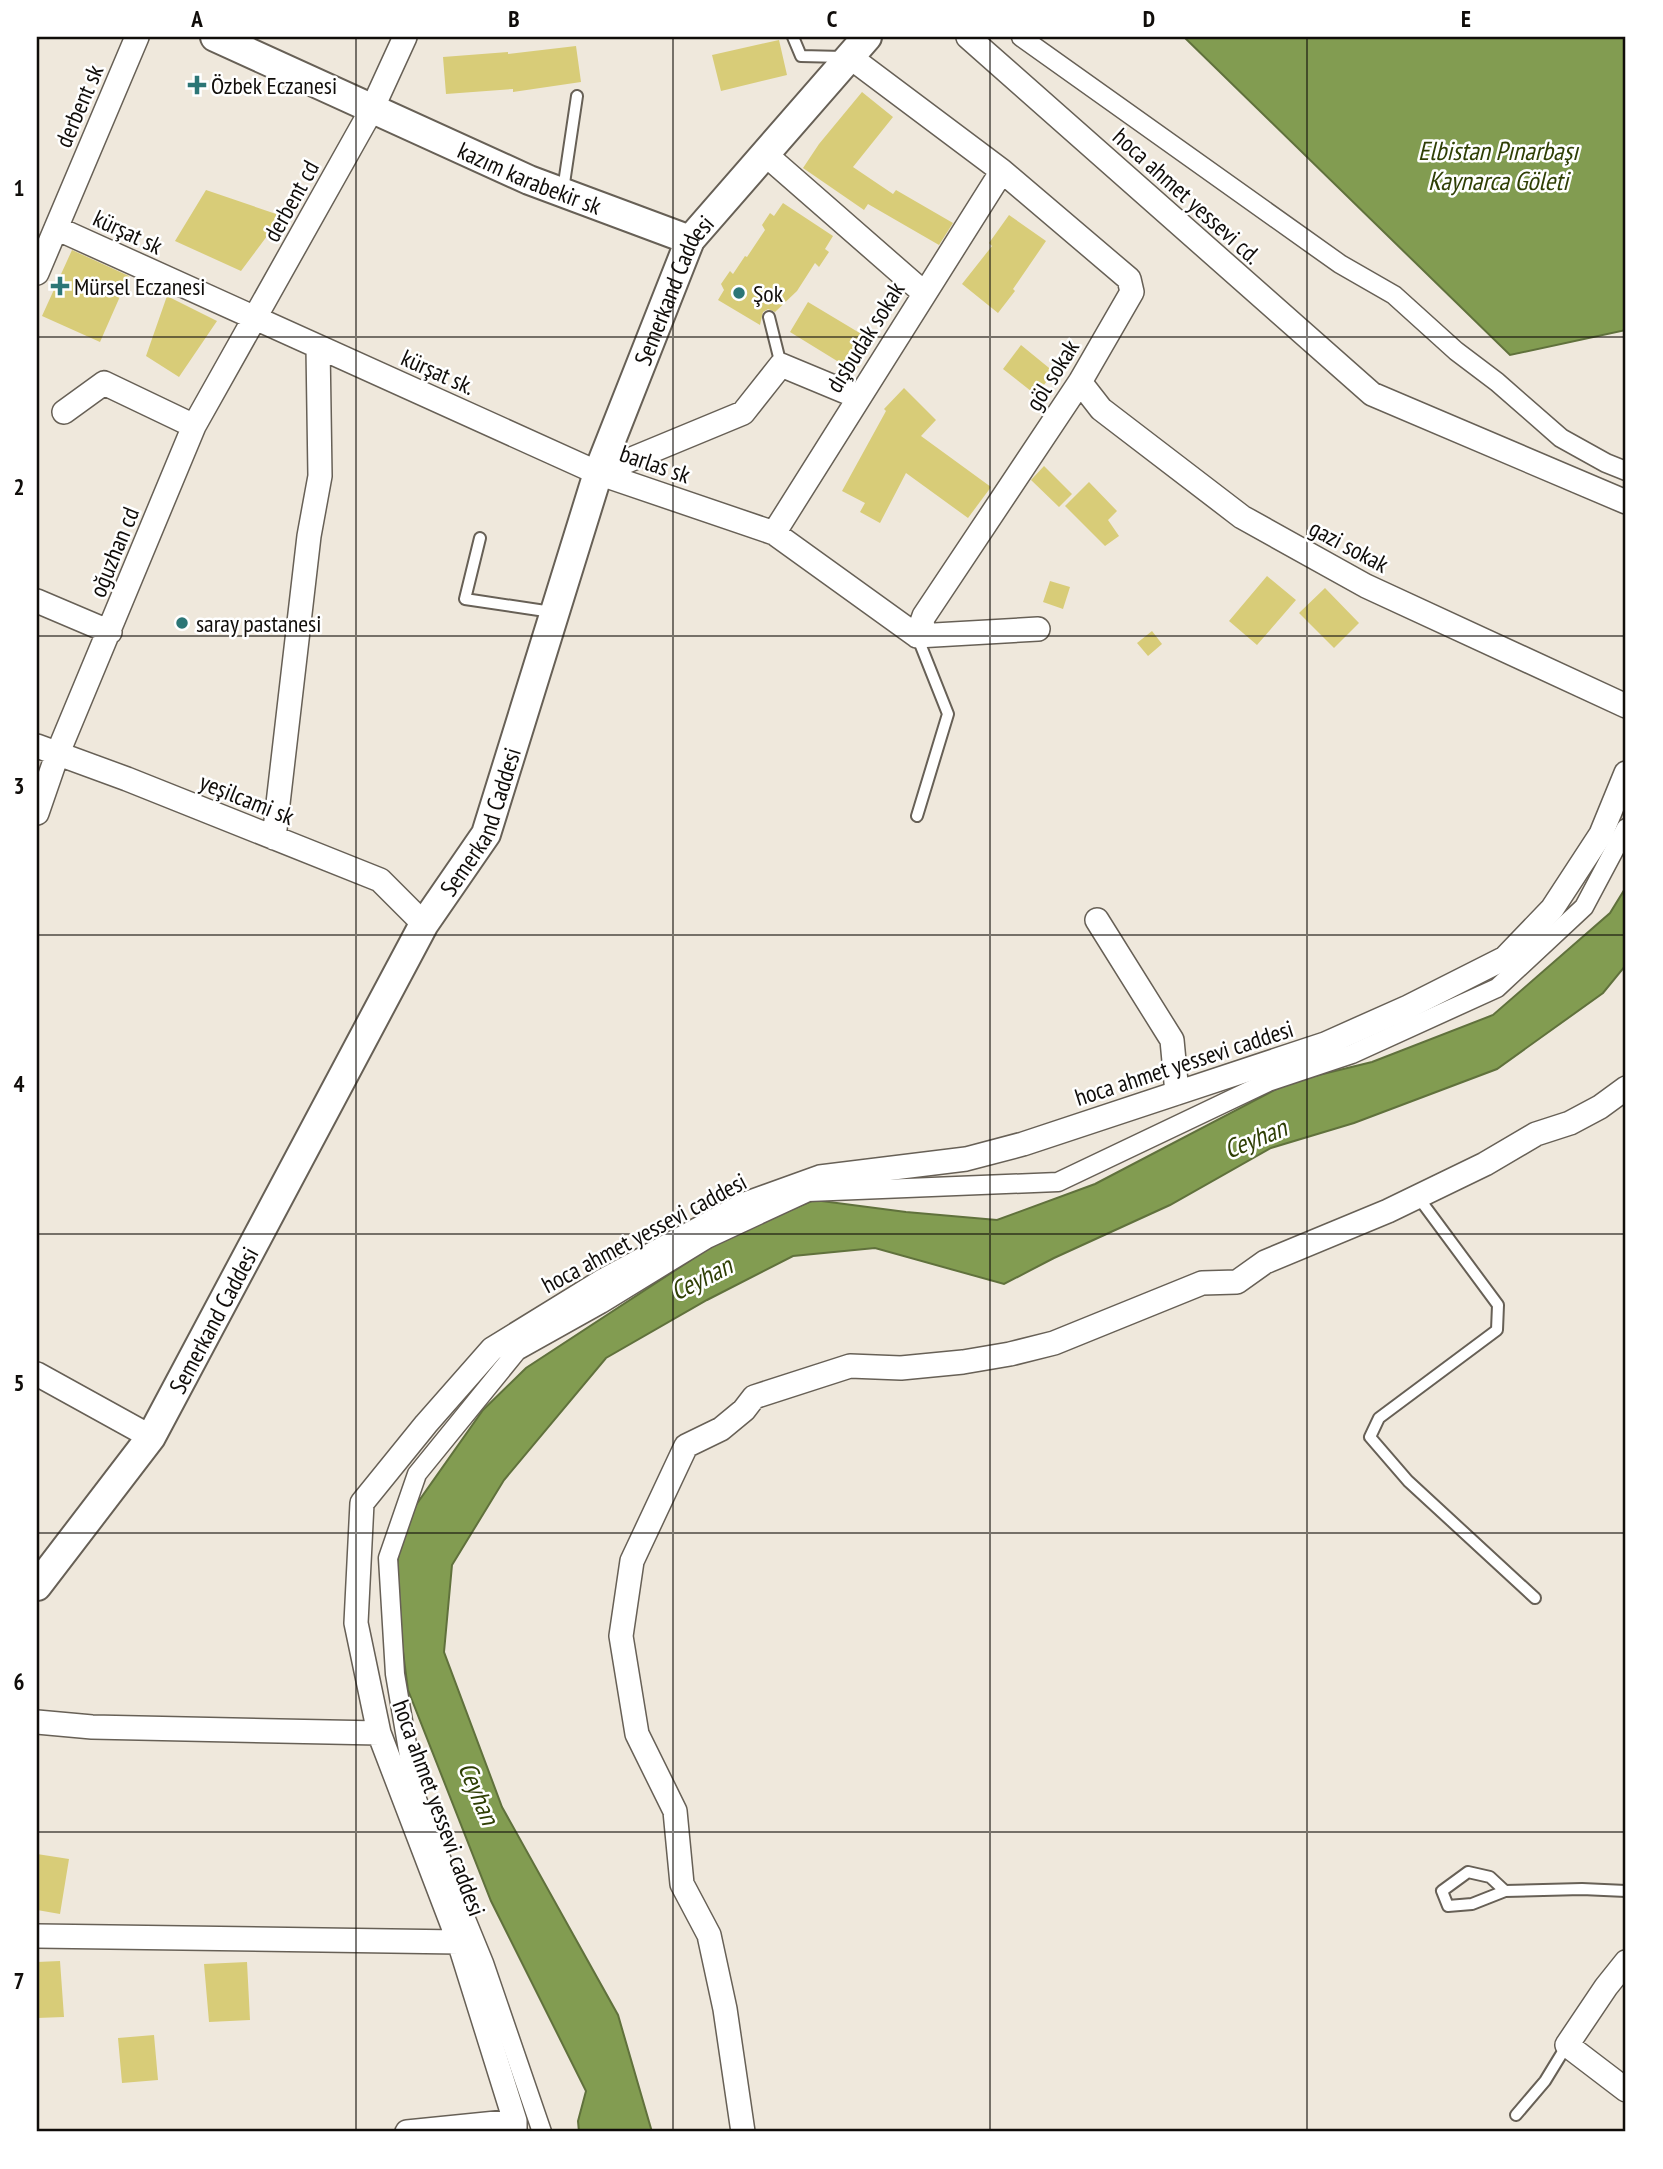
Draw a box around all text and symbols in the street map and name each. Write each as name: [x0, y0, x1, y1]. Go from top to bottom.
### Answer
text: A: [190, 4, 203, 33]
text: B: [508, 4, 520, 33]
text: C: [827, 4, 838, 33]
text: D: [1143, 4, 1155, 33]
text: E: [1461, 4, 1471, 33]
street label: derbent sk: [48, 59, 111, 152]
place label: Özbek Eczanesi: [211, 70, 337, 101]
marker: Özbek Eczanesi: [189, 77, 205, 93]
street label: hoca ahmet yessevi cd.: [1106, 121, 1268, 271]
street label: kazım karabekir sk: [453, 134, 607, 221]
water label: Elbistan Pınarbaşı Kaynarca Göleti: [1418, 134, 1579, 197]
street label: derbent cd: [256, 155, 326, 247]
text: 1: [14, 173, 25, 202]
street label: kürşat sk: [88, 202, 168, 262]
street label: Semerkand Caddesi: [627, 208, 720, 370]
place label: Mürsel Eczanesi: [74, 271, 206, 302]
street label: dışbudak sokak: [819, 275, 912, 398]
marker: Mürsel Eczanesi: [52, 278, 68, 294]
place label: Şok: [753, 278, 784, 309]
marker: Şok: [731, 285, 747, 301]
street label: göl sokak: [1018, 333, 1086, 416]
street label: kürşat sk.: [396, 342, 480, 402]
street label: barlas sk: [616, 438, 695, 491]
text: 2: [14, 472, 25, 501]
street label: oğuzhan cd: [82, 502, 146, 602]
street label: gazi sokak: [1304, 512, 1395, 580]
place label: saray pastanesi: [196, 608, 321, 639]
marker: saray pastanesi: [174, 615, 190, 631]
street label: Semerkand Caddesi: [432, 744, 527, 902]
street label: yeşilcami sk: [195, 766, 299, 832]
text: 3: [14, 771, 25, 800]
street label: hoca ahmet yessevi caddesi: [1071, 1013, 1297, 1113]
text: 4: [14, 1069, 25, 1098]
water label: Ceyhan: [1219, 1110, 1293, 1165]
street label: hoca ahmet yessevi caddesi: [536, 1166, 752, 1300]
street label: Semerkand Caddesi: [162, 1241, 265, 1399]
water label: Ceyhan: [665, 1248, 739, 1307]
text: 5: [14, 1368, 25, 1397]
text: 6: [14, 1667, 25, 1696]
street label: hoca ahmet yessevi caddesi: [385, 1696, 493, 1920]
water label: Ceyhan: [451, 1757, 507, 1831]
text: 7: [14, 1966, 25, 1995]

